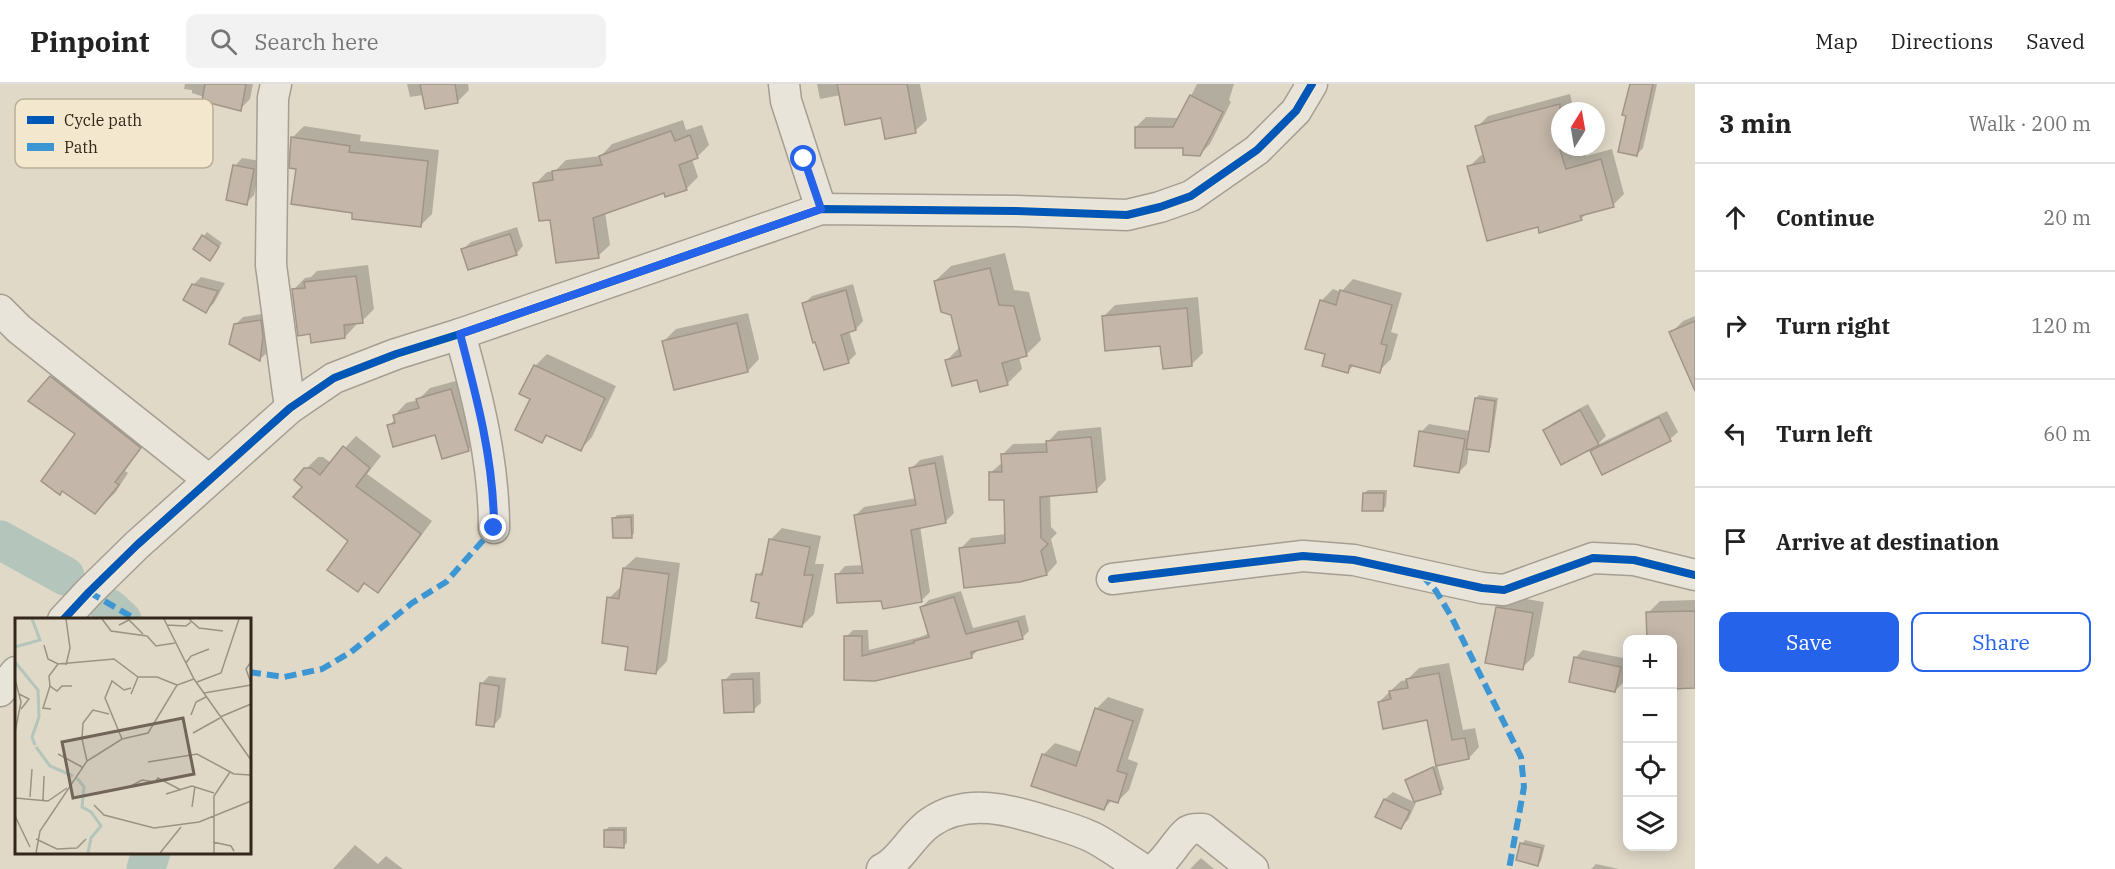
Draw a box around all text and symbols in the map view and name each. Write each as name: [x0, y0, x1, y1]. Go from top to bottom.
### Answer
search box: [186, 14, 606, 68]
text: Pinpoint: [30, 23, 150, 60]
icon: search: [207, 25, 240, 58]
text: Search here: [255, 27, 378, 56]
text: Map: [1815, 27, 1858, 55]
text: Directions: [1891, 27, 1993, 55]
text: Saved: [2026, 27, 2085, 55]
legend: [15, 99, 213, 168]
north arrow: [1551, 102, 1605, 156]
text: 3 min: [1719, 106, 1792, 140]
text: Cycle path: [64, 110, 142, 130]
text: Walk · 200 m: [1969, 110, 2091, 137]
text: Path: [64, 137, 98, 157]
route start: [790, 145, 816, 171]
icon: ahead: [1719, 201, 1752, 234]
text: Continue: [1776, 203, 1875, 232]
text: 20 m: [2043, 204, 2091, 231]
icon: right: [1719, 309, 1752, 342]
text: Turn right: [1776, 311, 1890, 340]
text: 120 m: [2031, 312, 2091, 339]
icon: left: [1719, 417, 1752, 450]
text: Turn left: [1776, 419, 1872, 448]
text: 60 m: [2043, 420, 2091, 447]
route end: [480, 514, 506, 540]
icon: arrive: [1719, 525, 1752, 558]
text: Arrive at destination: [1776, 527, 1999, 556]
button: Save: [1719, 612, 1899, 672]
button: Share: [1911, 612, 2091, 672]
inset map: [15, 618, 250, 854]
map controls: [1623, 635, 1677, 851]
button: +: [1623, 635, 1677, 689]
button: −: [1623, 689, 1677, 743]
button: locate: [1623, 743, 1677, 797]
button: layers: [1623, 797, 1677, 851]

